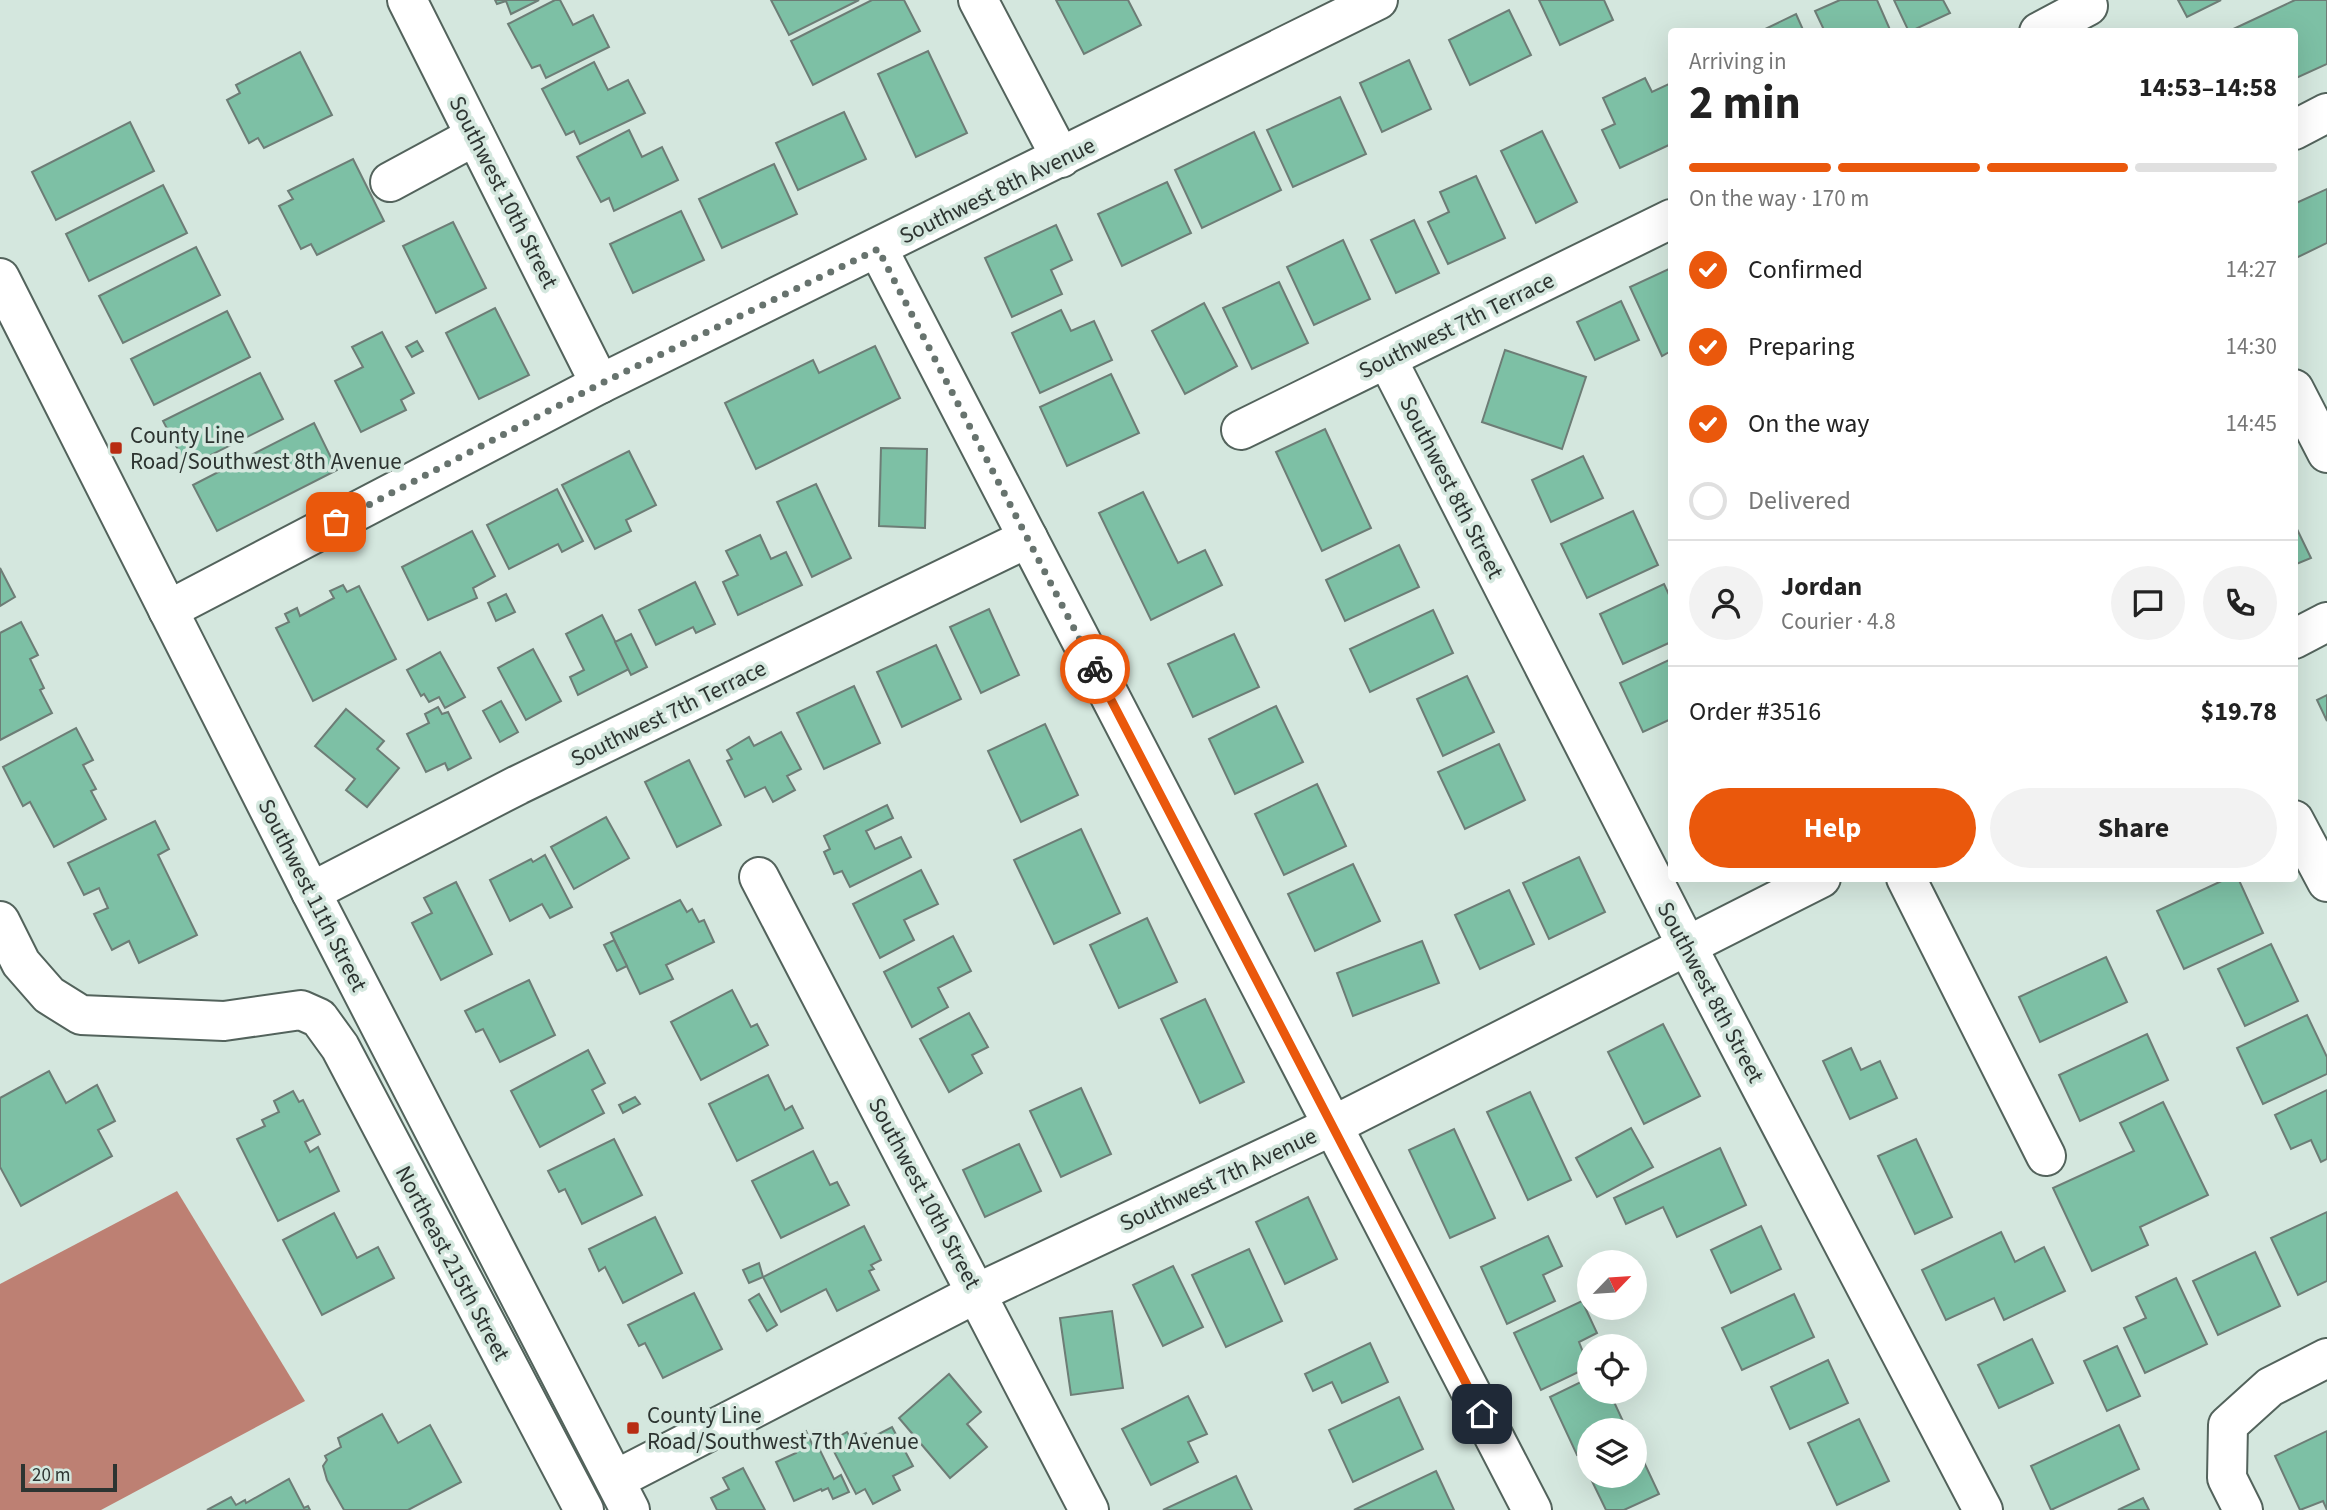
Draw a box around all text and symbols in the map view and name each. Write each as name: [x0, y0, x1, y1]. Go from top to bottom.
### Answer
text: Arriving in: [1689, 45, 1787, 78]
text: 14:53–14:58: [2139, 69, 2277, 106]
text: 2 min: [1689, 71, 1801, 136]
street label: Southwest 10th Street: [441, 90, 567, 295]
street label: Southwest 8th Avenue: [894, 129, 1101, 252]
text: On the way · 170 m: [1689, 182, 1869, 215]
icon: check: [1689, 251, 1727, 289]
text: Confirmed: [1748, 251, 1863, 288]
text: 14:27: [2226, 253, 2277, 286]
street label: Southwest 7th Terrace: [1353, 264, 1560, 387]
icon: check: [1689, 328, 1727, 366]
text: Preparing: [1748, 328, 1854, 365]
text: 14:30: [2226, 330, 2277, 363]
street label: Southwest 8th Street: [1391, 390, 1512, 584]
icon: check: [1689, 405, 1727, 443]
text: On the way: [1748, 405, 1869, 442]
text: 14:45: [2226, 407, 2277, 440]
place label: County Line Road/Southwest 8th Avenue: [130, 419, 402, 478]
marker: County Line Road/Southwest 8th Avenue: [108, 440, 124, 456]
text: Delivered: [1748, 482, 1851, 519]
pin: [306, 492, 366, 552]
icon: bag: [317, 503, 355, 541]
button: person: [1689, 566, 1763, 640]
button: chat: [2111, 566, 2185, 640]
button: phone: [2203, 566, 2277, 640]
text: Jordan: [1781, 568, 1862, 605]
text: Courier · 4.8: [1781, 605, 1896, 638]
courier: [1060, 634, 1130, 704]
icon: bike: [1076, 650, 1114, 688]
street label: Southwest 7th Terrace: [565, 652, 772, 775]
text: Order #3516: [1689, 693, 1821, 730]
text: $19.78: [2201, 693, 2277, 730]
button: Help: [1689, 788, 1976, 868]
button: Share: [1990, 788, 2277, 868]
street label: Southwest 11th Street: [250, 793, 376, 998]
street label: Southwest 8th Street: [1649, 896, 1772, 1089]
street label: Southwest 10th Street: [860, 1092, 989, 1295]
street label: Southwest 7th Avenue: [1114, 1119, 1322, 1240]
street label: Northeast 215th Street: [387, 1160, 518, 1367]
north arrow: [1577, 1250, 1647, 1320]
map controls: [1577, 1250, 1647, 1488]
button: locate: [1577, 1334, 1647, 1404]
pin: [1452, 1384, 1512, 1444]
icon: home: [1463, 1395, 1501, 1433]
place label: County Line Road/Southwest 7th Avenue: [647, 1399, 919, 1458]
button: layers: [1577, 1418, 1647, 1488]
marker: County Line Road/Southwest 7th Avenue: [625, 1420, 641, 1436]
scale bar: [21, 1461, 117, 1493]
text: 20 m: [32, 1462, 70, 1489]

